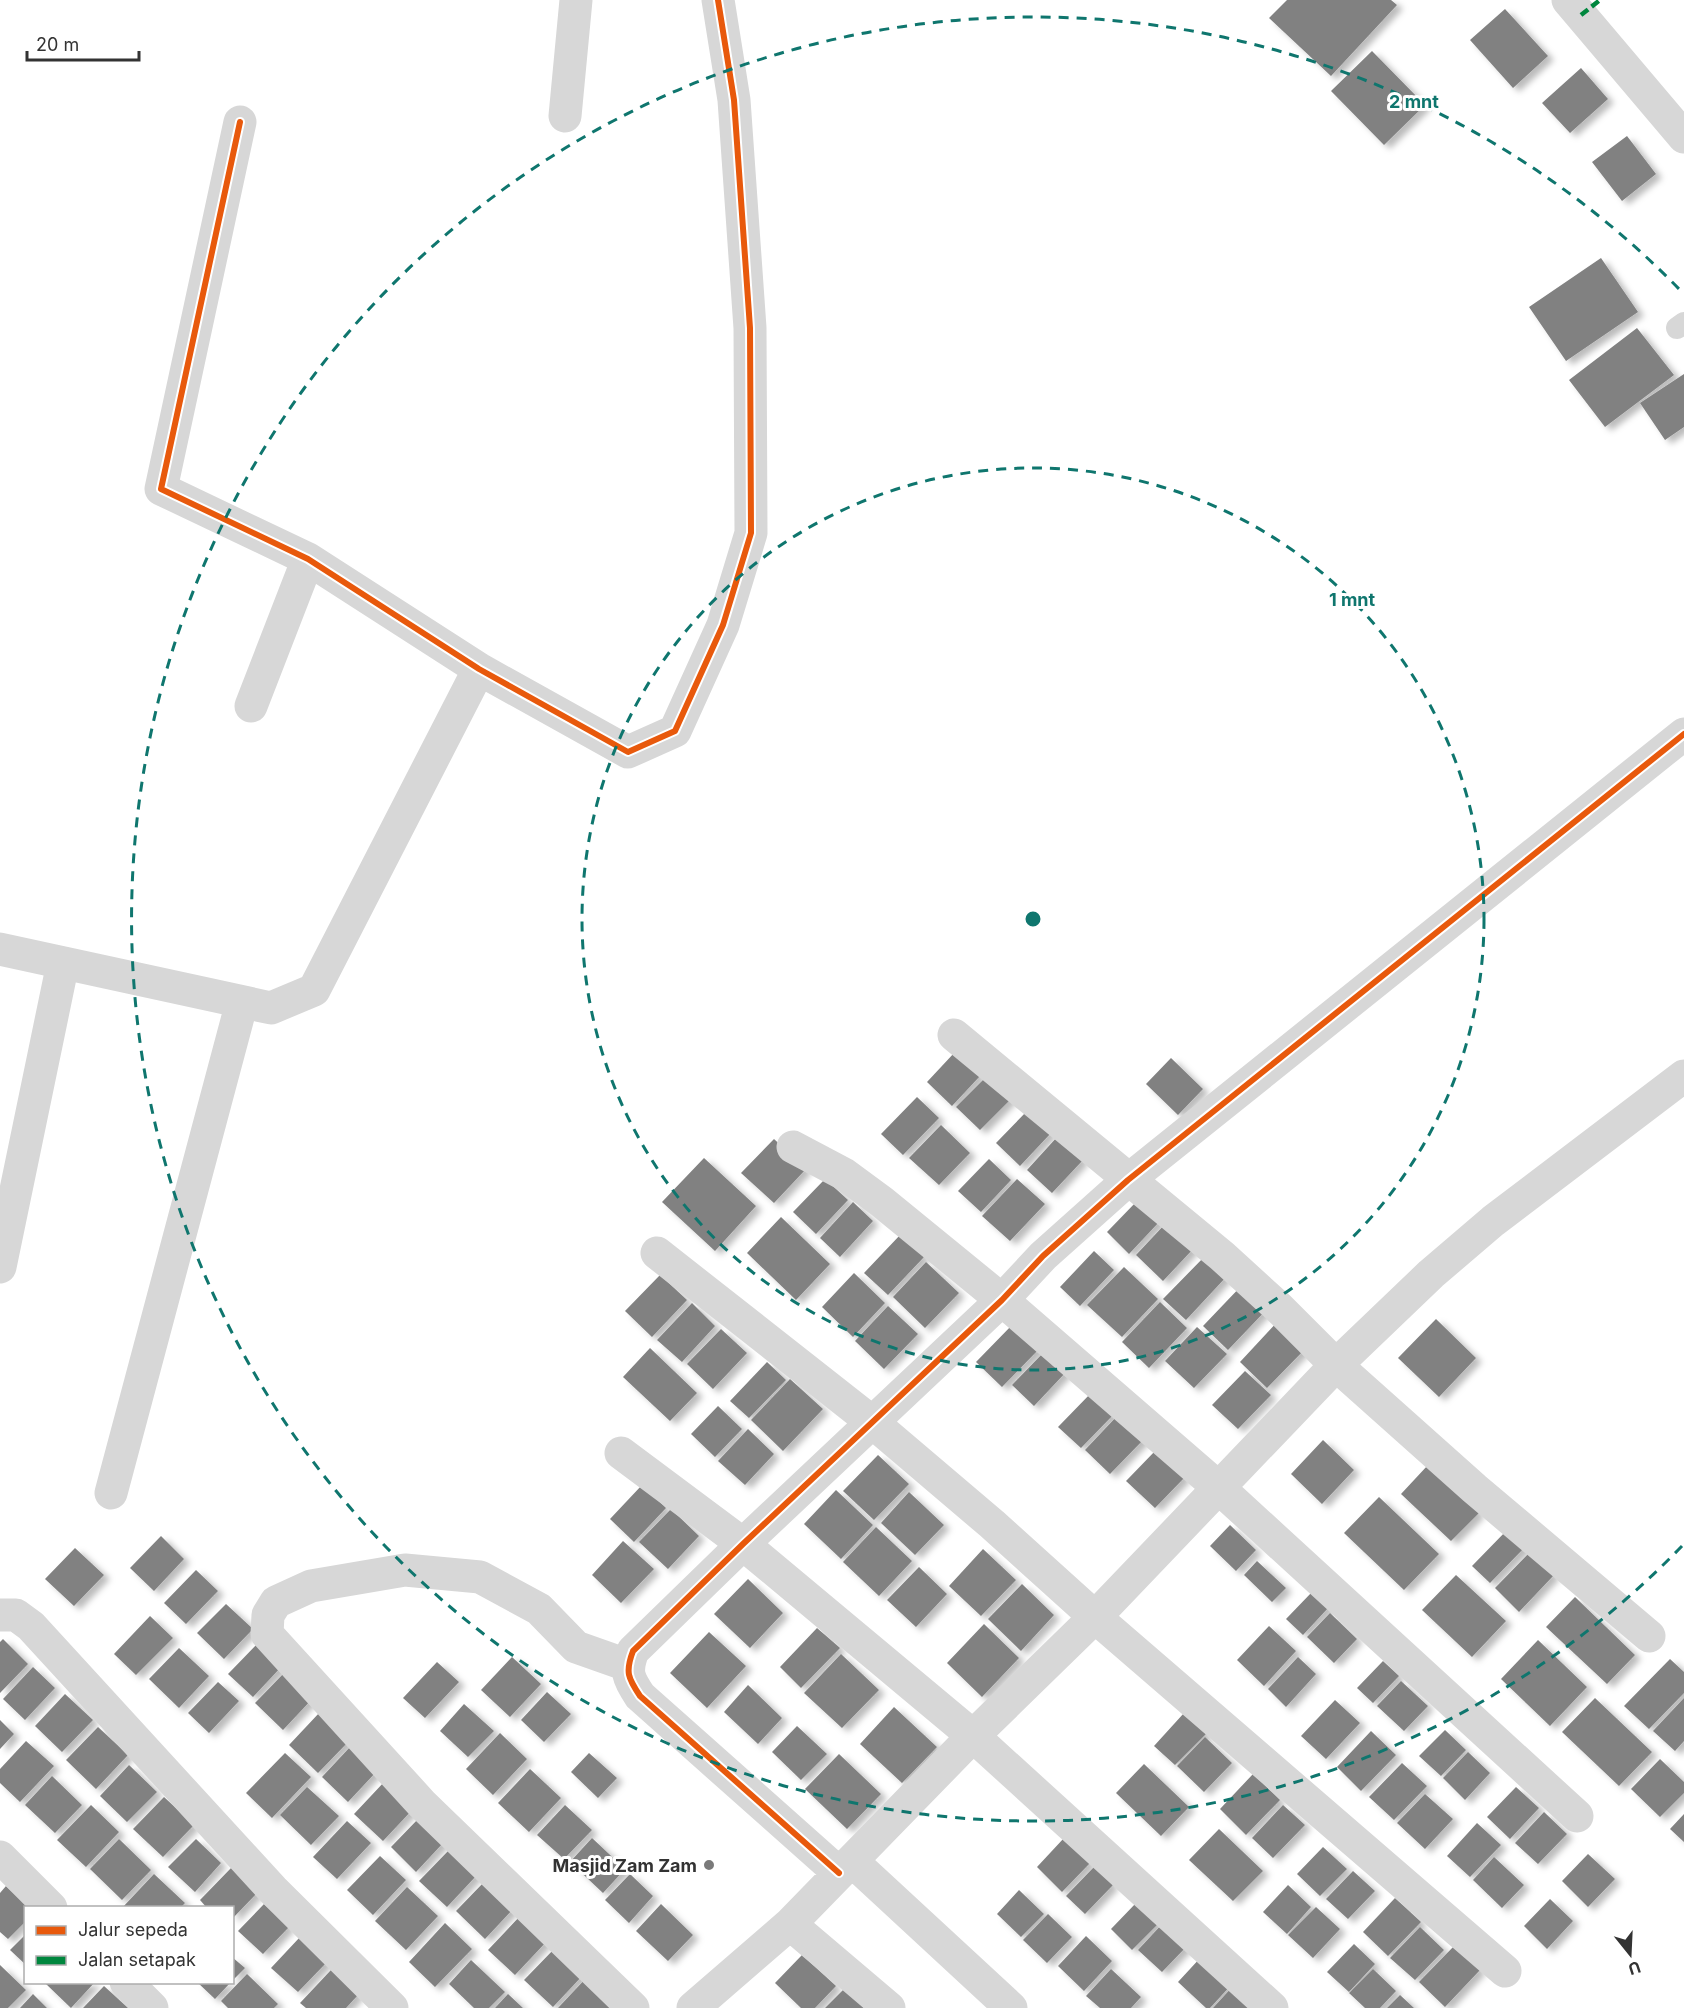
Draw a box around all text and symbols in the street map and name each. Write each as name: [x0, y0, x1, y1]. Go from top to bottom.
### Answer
scale bar: [27, 24, 140, 62]
text: 20 m: [36, 34, 79, 55]
text: 2 mnt: [1389, 91, 1439, 112]
text: 1 mnt: [1329, 589, 1376, 610]
centre of rings: [1023, 909, 1043, 929]
place label: Masjid Zam Zam: [552, 1855, 697, 1876]
marker: Masjid Zam Zam: [702, 1858, 716, 1872]
legend: [24, 1906, 234, 1984]
text: Jalur sepeda: [78, 1919, 188, 1940]
north arrow: [1600, 1924, 1660, 1984]
text: Jalan setapak: [78, 1949, 196, 1970]
text: U: [1626, 1957, 1643, 1980]

